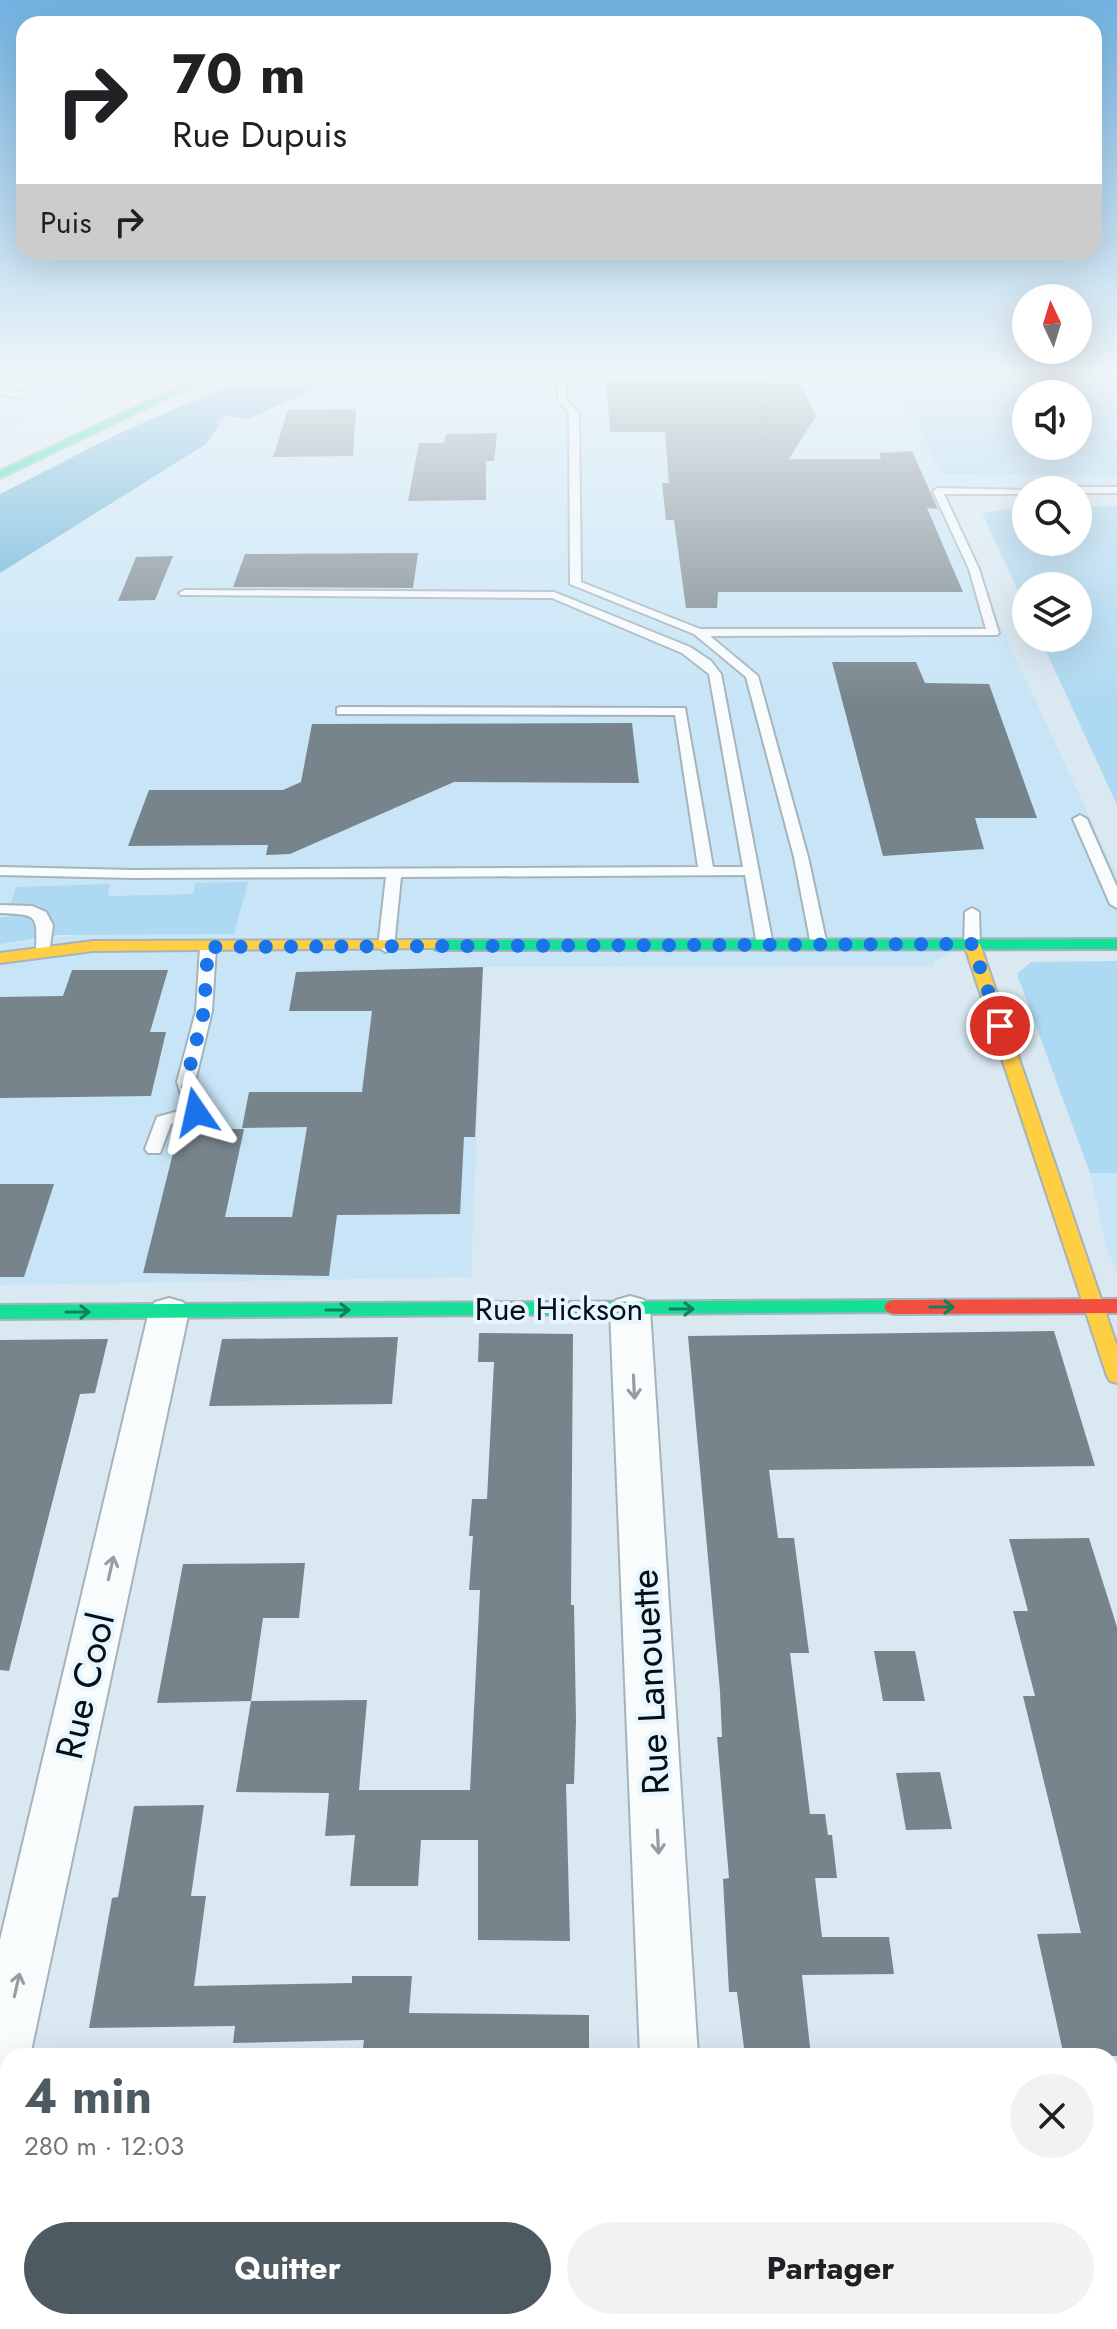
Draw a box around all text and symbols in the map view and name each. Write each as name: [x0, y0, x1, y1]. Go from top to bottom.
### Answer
text: 70 m: [172, 33, 306, 114]
icon: right: [40, 48, 144, 152]
text: Rue Dupuis: [172, 108, 347, 160]
icon: right: [107, 200, 151, 244]
text: Puis: [40, 201, 91, 244]
north arrow: [1012, 284, 1092, 364]
map controls: [1012, 284, 1092, 652]
button: sound: [1012, 380, 1092, 460]
button: search: [1012, 476, 1092, 556]
button: layers: [1012, 572, 1092, 652]
pin: [966, 992, 1034, 1060]
icon: arrive: [978, 1004, 1022, 1048]
position arrow: [154, 1070, 238, 1154]
street label: Rue Hickson: [475, 1286, 643, 1332]
one-way arrow: [928, 1299, 955, 1315]
one-way arrow: [668, 1301, 695, 1316]
one-way arrow: [324, 1303, 351, 1318]
one-way arrow: [64, 1304, 91, 1320]
one-way arrow: [627, 1373, 642, 1400]
one-way arrow: [105, 1555, 120, 1581]
street label: Rue Lanouette: [616, 1568, 683, 1796]
street label: Rue Cool: [41, 1607, 128, 1764]
one-way arrow: [650, 1828, 665, 1855]
one-way arrow: [10, 1973, 25, 1999]
text: 4 min: [24, 2062, 152, 2131]
button: close: [1010, 2074, 1094, 2158]
text: 280 m · 12:03: [24, 2127, 184, 2165]
button: Quitter: [24, 2222, 551, 2314]
button: Partager: [567, 2222, 1094, 2314]

